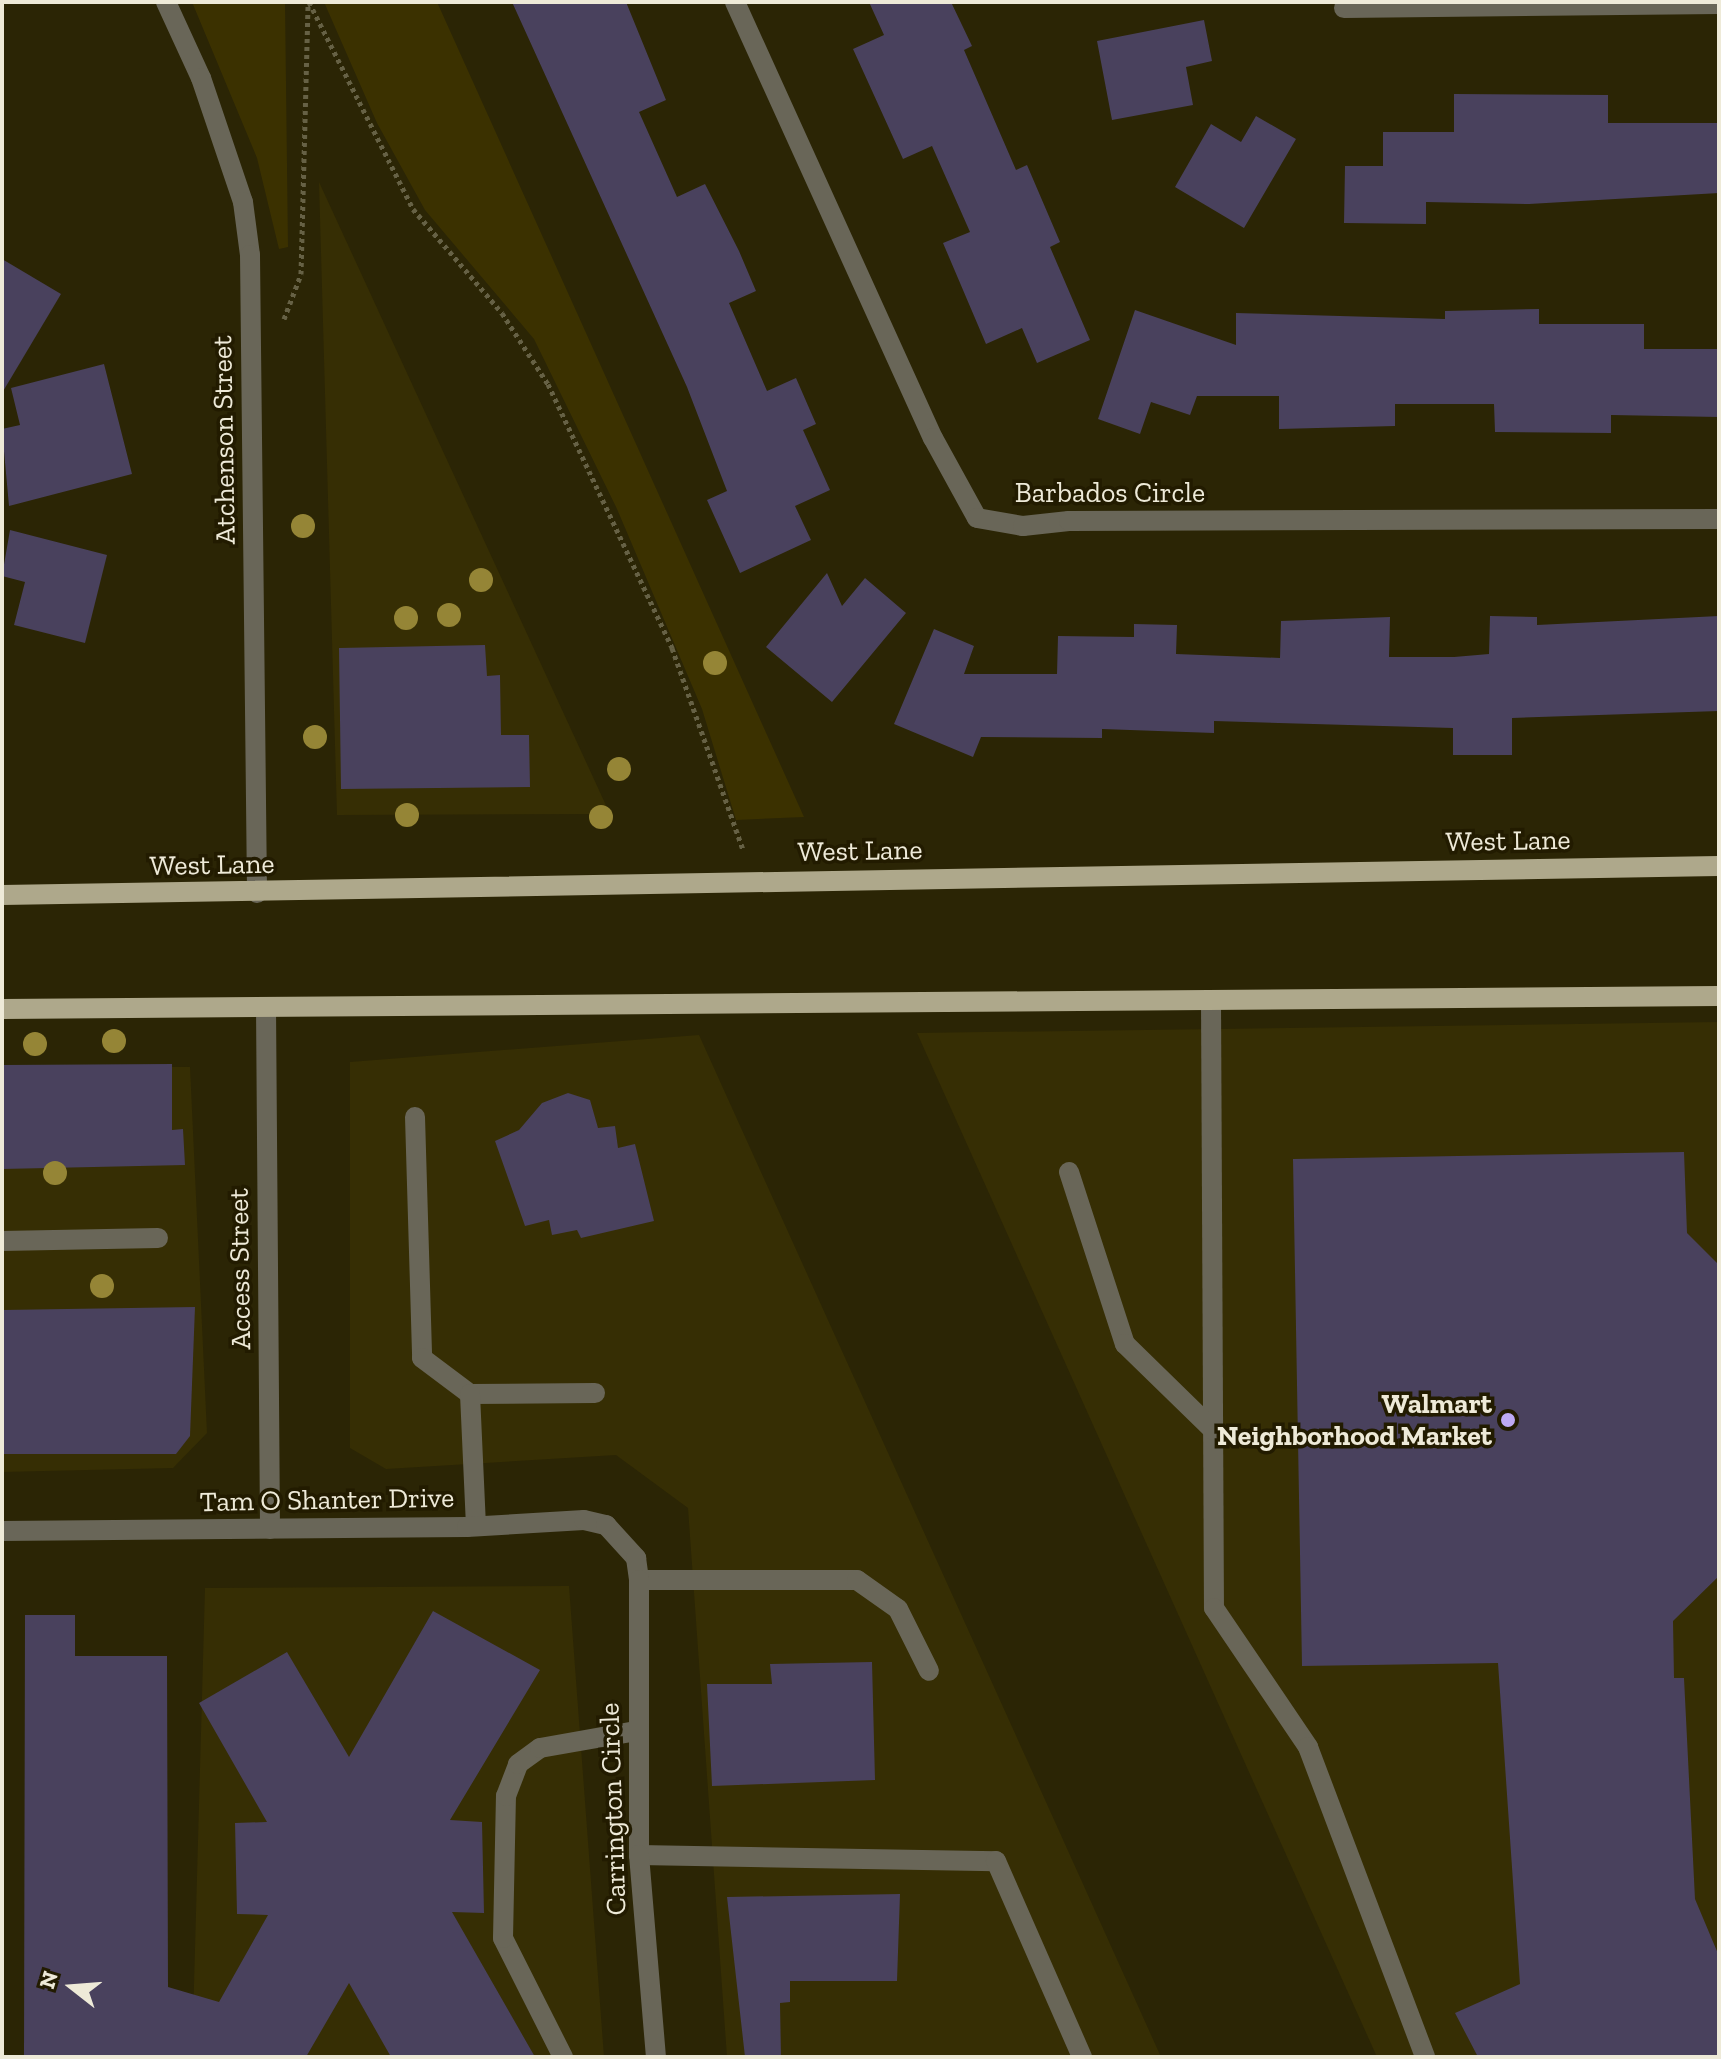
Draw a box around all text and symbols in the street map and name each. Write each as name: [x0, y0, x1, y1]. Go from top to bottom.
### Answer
street label: Atchenson Street: [205, 335, 243, 545]
street label: Barbados Circle: [1015, 476, 1205, 510]
street label: West Lane: [1445, 823, 1571, 859]
street label: West Lane: [797, 833, 923, 869]
street label: West Lane: [149, 847, 275, 883]
street label: Access Street: [222, 1188, 258, 1350]
place label: Walmart Neighborhood Market: [1217, 1387, 1492, 1453]
marker: Walmart Neighborhood Market: [1499, 1411, 1517, 1429]
street label: Tam O Shanter Drive: [199, 1481, 455, 1519]
street label: Carrington Circle: [592, 1702, 634, 1916]
north arrow: [32, 1947, 112, 2027]
text: N: [33, 1968, 64, 1992]

